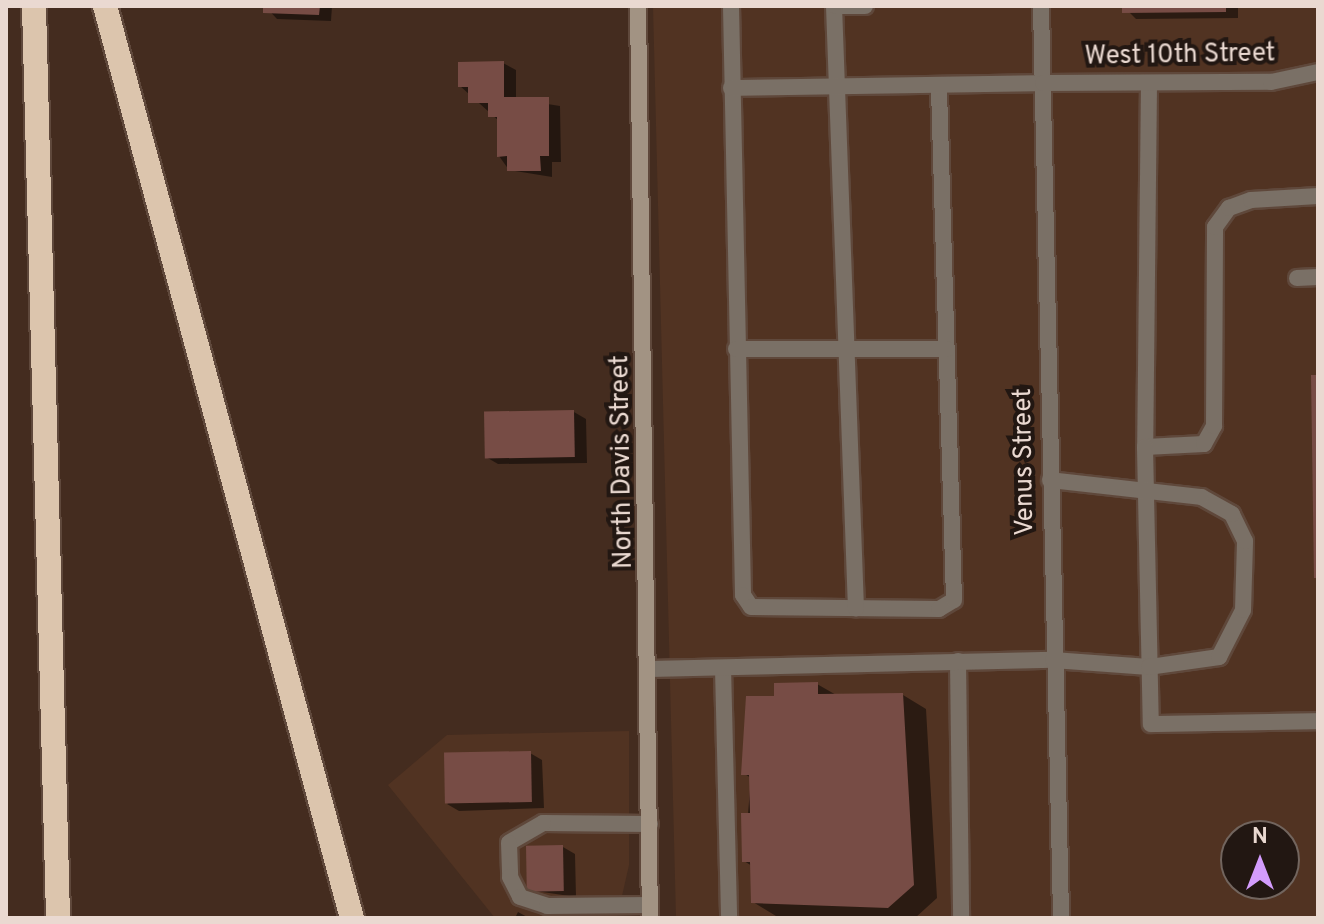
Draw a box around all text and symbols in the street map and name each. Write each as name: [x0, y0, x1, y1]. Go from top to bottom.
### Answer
street label: West 10th Street: [1084, 39, 1276, 73]
street label: North Davis Street: [606, 355, 640, 569]
street label: Venus Street: [1008, 388, 1042, 536]
north arrow: [1220, 820, 1300, 900]
text: N: [1252, 824, 1268, 851]

